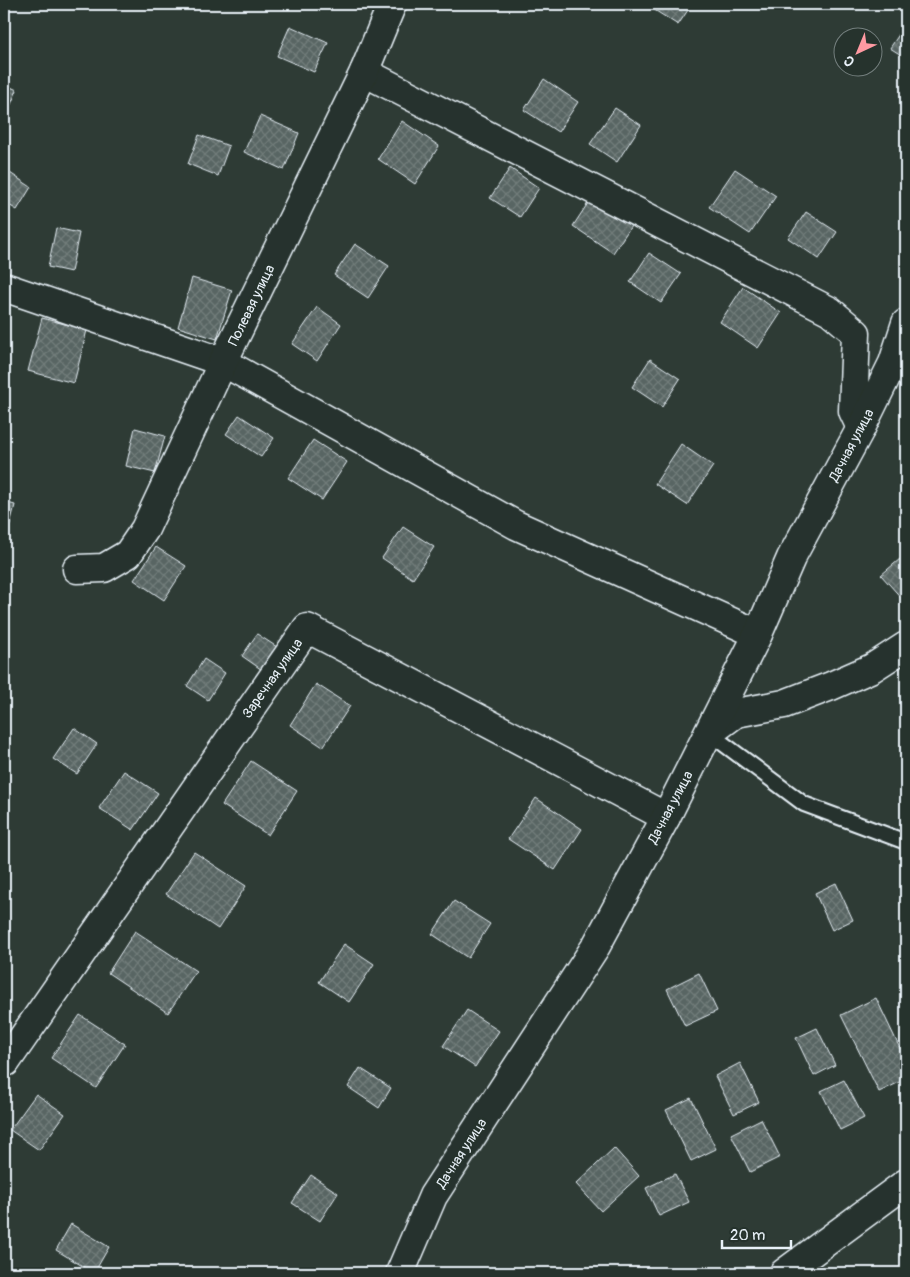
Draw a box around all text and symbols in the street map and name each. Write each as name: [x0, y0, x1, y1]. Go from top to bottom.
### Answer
north arrow: [832, 28, 882, 78]
text: С: [840, 52, 858, 70]
street label: Полевая улица: [225, 262, 278, 349]
street label: Дачная улица: [825, 406, 878, 485]
street label: Заречная улица: [239, 635, 306, 721]
street label: Дачная улица: [644, 768, 697, 847]
street label: Дачная улица: [432, 1115, 490, 1192]
scale bar: [722, 1217, 791, 1249]
text: 20 m: [730, 1226, 765, 1245]

